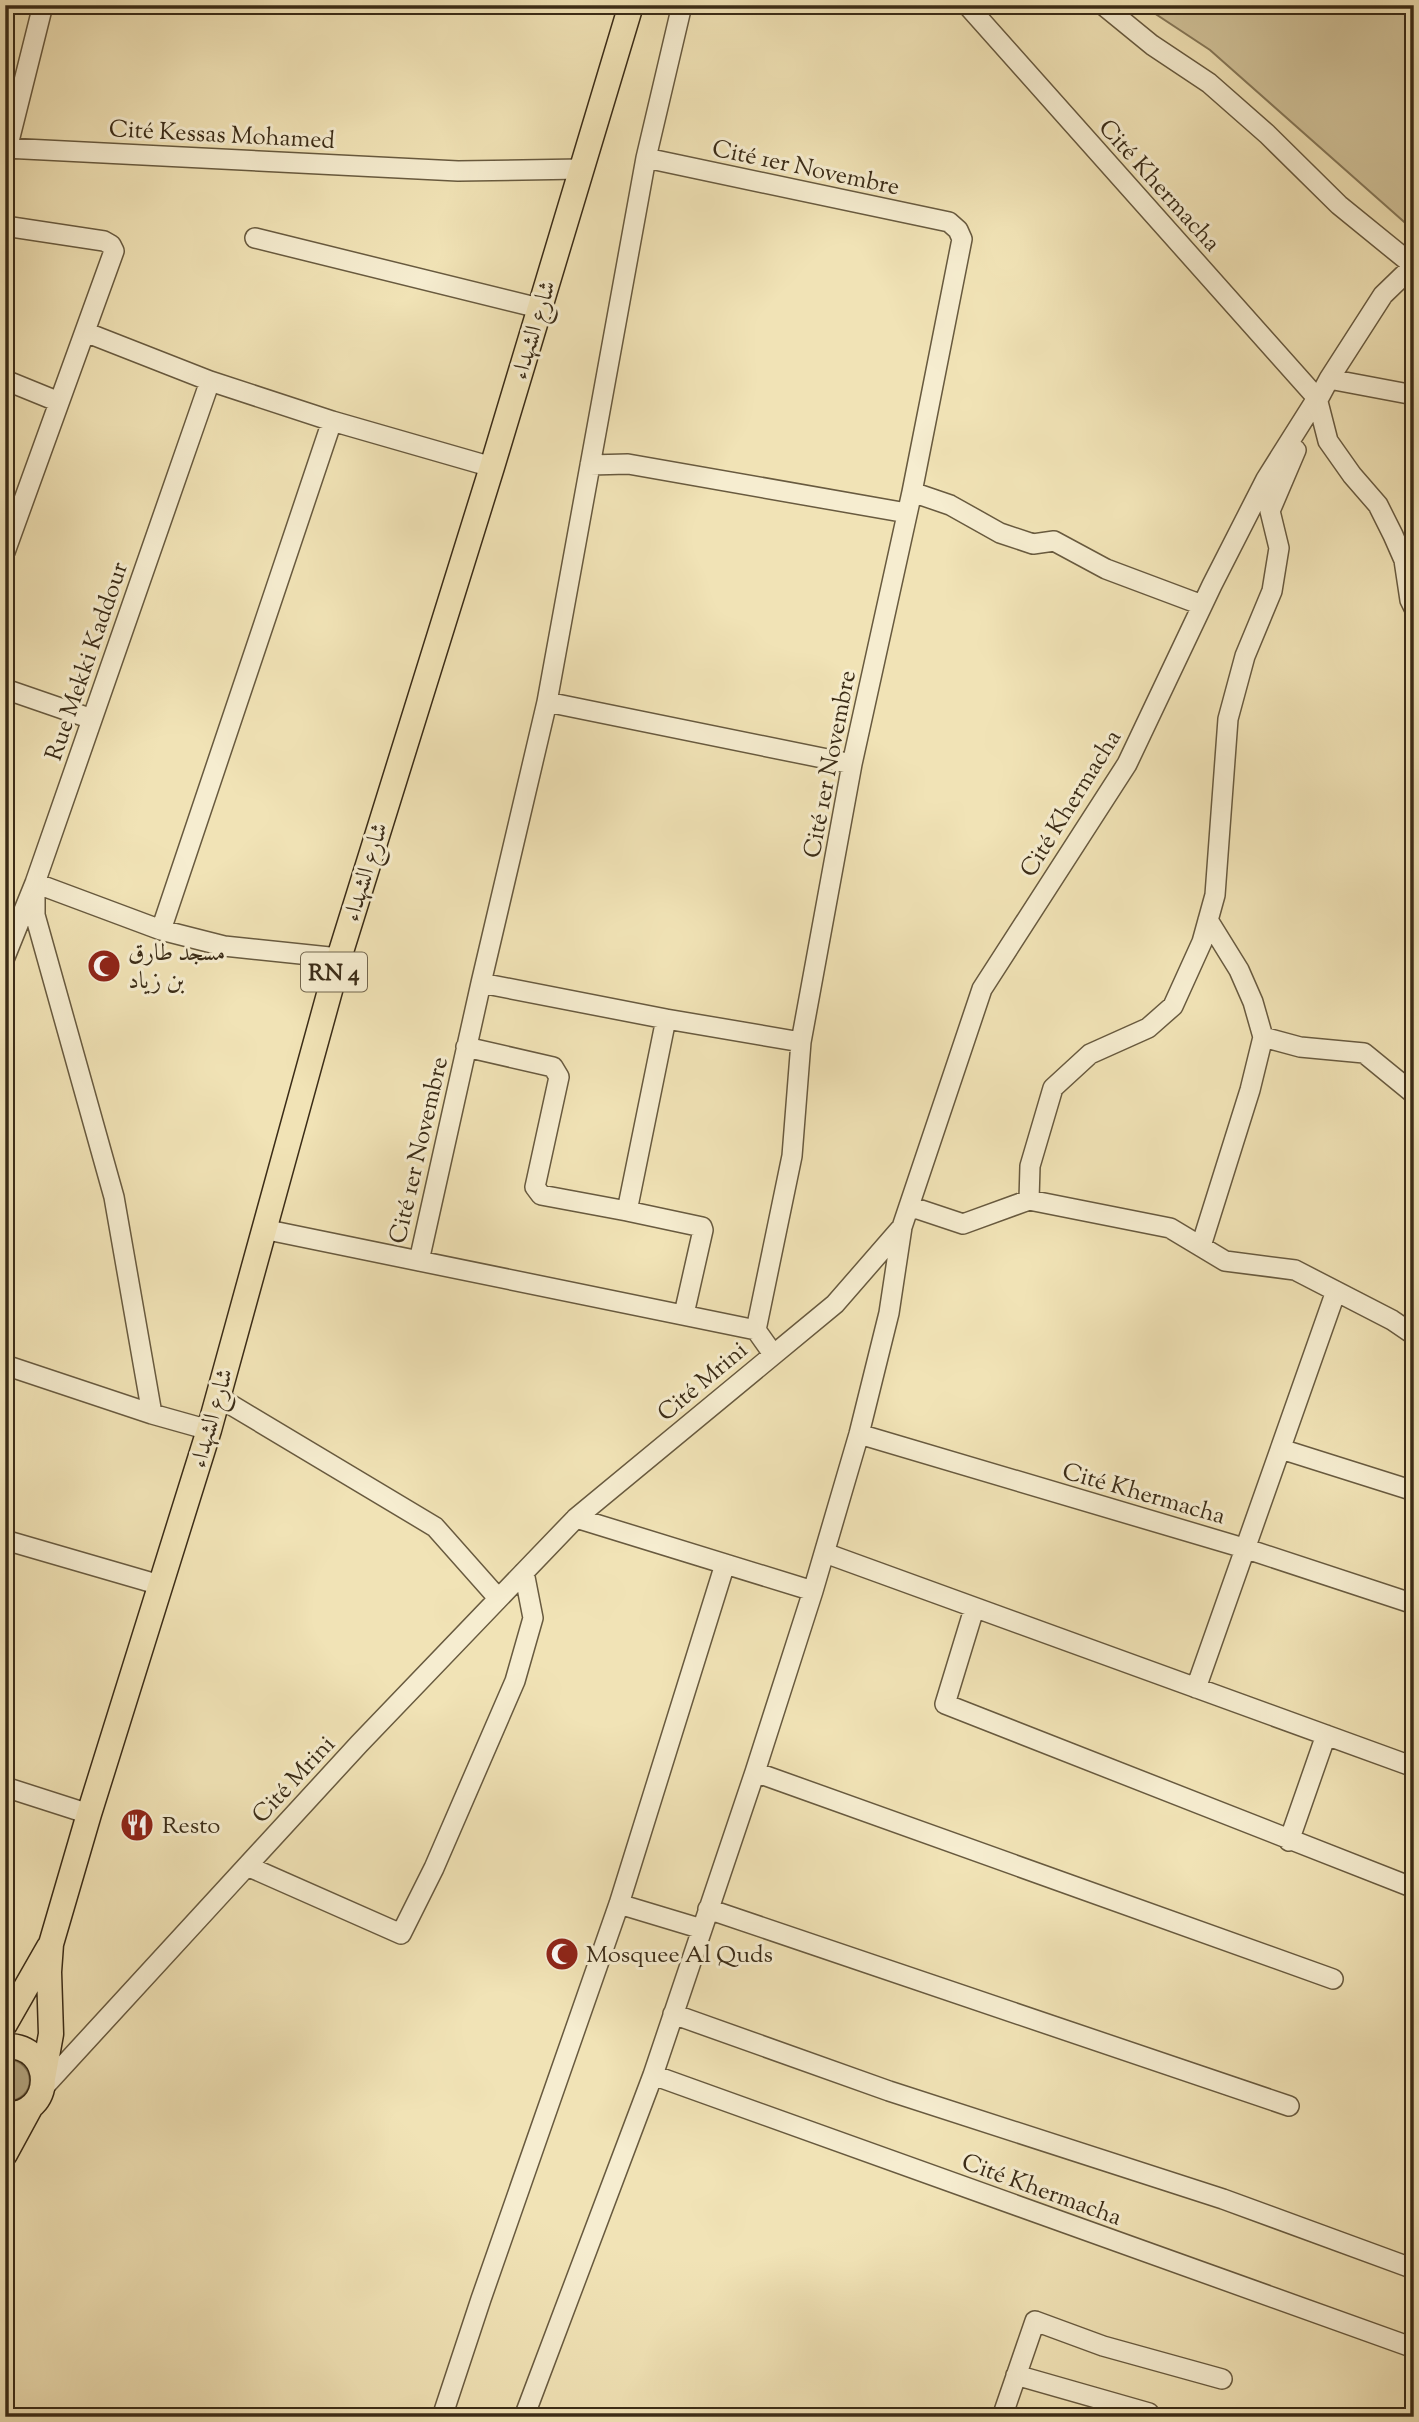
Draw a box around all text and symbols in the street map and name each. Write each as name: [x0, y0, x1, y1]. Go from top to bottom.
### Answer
street label: Cité Kessas Mohamed: [108, 113, 336, 159]
street label: Cité Khermacha: [1090, 113, 1227, 260]
street label: Cité 1er Novembre: [709, 133, 902, 205]
street label: شارع الشهداء: [504, 277, 567, 385]
street label: Rue Mekki Kaddour: [38, 558, 138, 766]
street label: Cité 1er Novembre: [796, 668, 866, 861]
street label: Cité Khermacha: [1013, 724, 1131, 884]
street label: شارع الشهداء: [336, 819, 399, 927]
place label: مسجد طارق بن زياد: [128, 937, 225, 999]
mosque icon: مسجد طارق بن زياد: [85, 947, 123, 985]
road number: RN 4: [301, 953, 367, 992]
street label: Cité 1er Novembre: [382, 1054, 458, 1247]
street label: Cité Mrini: [651, 1334, 756, 1431]
street label: شارع الشهداء: [183, 1365, 244, 1473]
street label: Cité Khermacha: [1058, 1455, 1229, 1534]
street label: Cité Mrini: [245, 1729, 344, 1832]
restaurant icon: Resto: [118, 1806, 156, 1844]
place label: Resto: [162, 1810, 221, 1844]
mosque icon: Mosquee Al Quds: [543, 1935, 581, 1973]
place label: Mosquee Al Quds: [586, 1939, 773, 1973]
street label: Cité Khermacha: [957, 2146, 1126, 2236]

